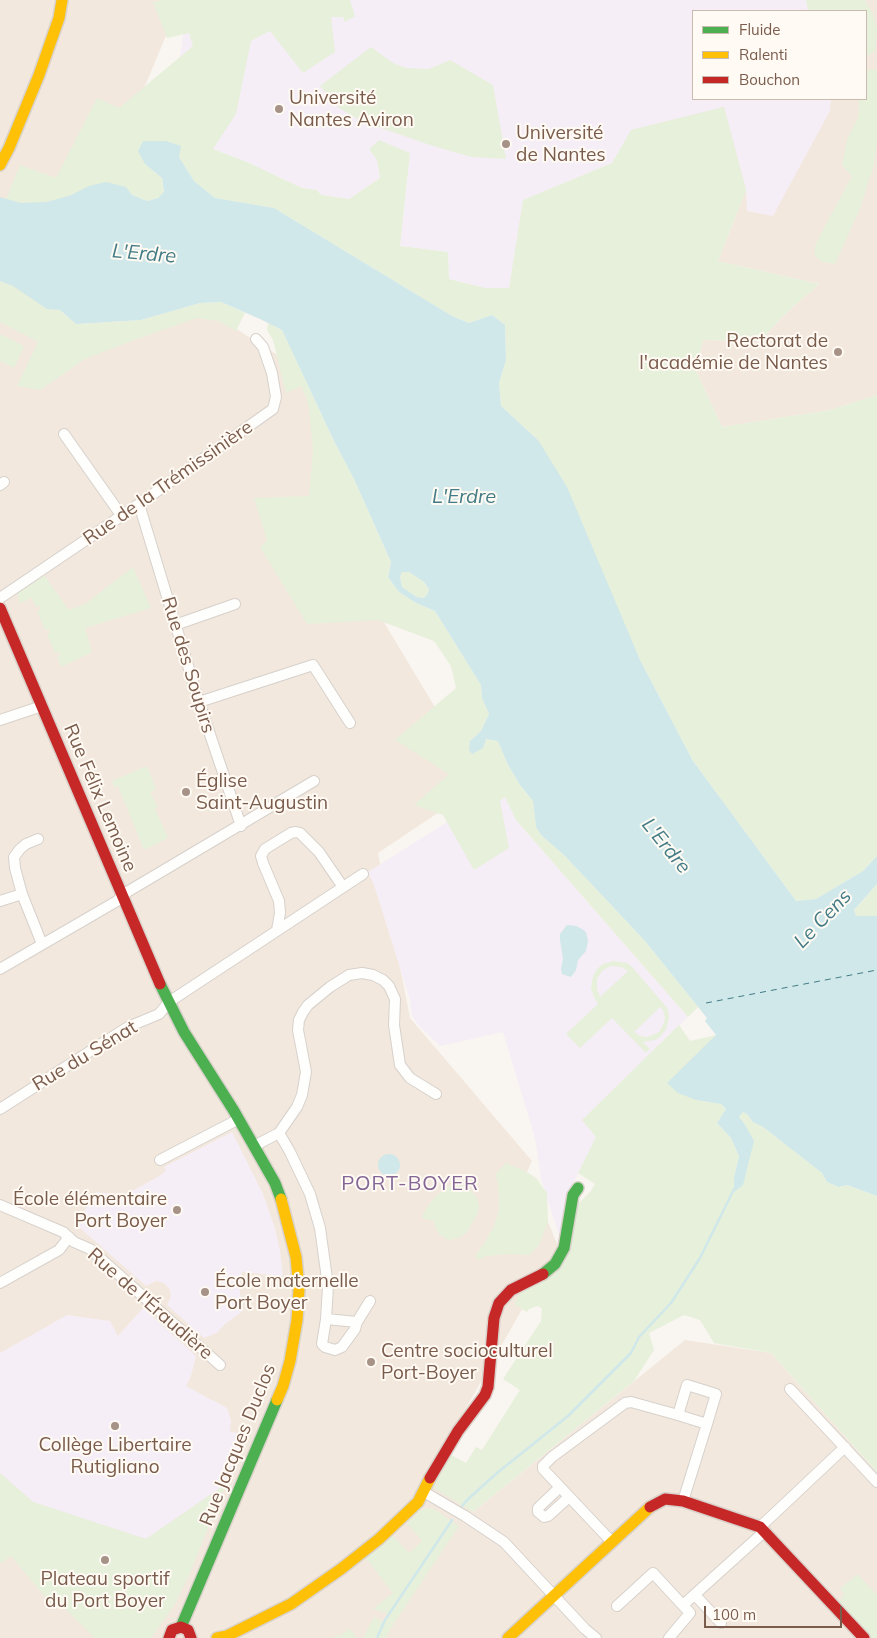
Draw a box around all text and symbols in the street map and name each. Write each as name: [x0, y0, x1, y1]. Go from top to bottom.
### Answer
legend: [692, 10, 867, 100]
text: Fluide: [739, 20, 780, 39]
text: Ralenti: [739, 45, 788, 64]
text: Bouchon: [739, 70, 800, 89]
place label: Université Nantes Aviron: [289, 87, 414, 131]
marker: Université Nantes Aviron: [273, 103, 285, 115]
place label: Université de Nantes: [516, 122, 606, 166]
marker: Université de Nantes: [500, 138, 512, 150]
water label: L'Erdre: [111, 239, 177, 269]
place label: Rectorat de l'académie de Nantes: [639, 330, 828, 374]
marker: Rectorat de l'académie de Nantes: [832, 346, 844, 358]
street label: Rue de la Trémissinière: [79, 416, 257, 550]
water label: L'Erdre: [432, 485, 496, 509]
street label: Rue des Soupirs: [156, 594, 220, 736]
street label: Rue Félix Lemoine: [59, 721, 141, 875]
place label: Église Saint-Augustin: [196, 770, 328, 814]
marker: Église Saint-Augustin: [180, 786, 192, 798]
water label: L'Erdre: [636, 813, 696, 879]
water label: Le Cens: [789, 885, 857, 953]
street label: Rue du Sénat: [29, 1016, 141, 1096]
district label: PORT-BOYER: [340, 1172, 480, 1196]
place label: École élémentaire Port Boyer: [13, 1188, 167, 1232]
marker: École élémentaire Port Boyer: [171, 1204, 183, 1216]
street label: Rue de l'Éraudière: [83, 1243, 217, 1365]
place label: École maternelle Port Boyer: [215, 1270, 359, 1314]
marker: École maternelle Port Boyer: [199, 1286, 211, 1298]
place label: Centre socioculturel Port-Boyer: [381, 1340, 553, 1384]
marker: Centre socioculturel Port-Boyer: [365, 1356, 377, 1368]
street label: Rue Jacques Duclos: [195, 1361, 281, 1529]
marker: Collège Libertaire Rutigliano: [109, 1420, 121, 1432]
place label: Collège Libertaire Rutigliano: [38, 1434, 192, 1478]
marker: Plateau sportif du Port Boyer: [99, 1554, 111, 1566]
place label: Plateau sportif du Port Boyer: [40, 1568, 170, 1612]
scale bar: [707, 1596, 844, 1628]
text: 100 m: [712, 1605, 756, 1624]

